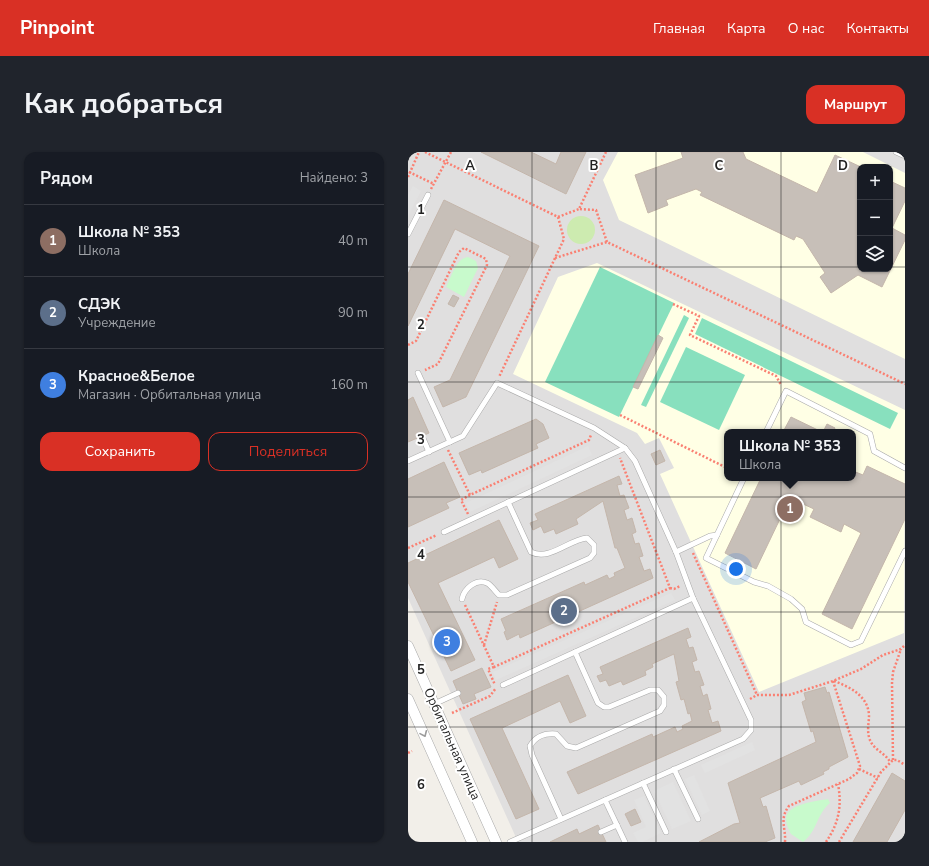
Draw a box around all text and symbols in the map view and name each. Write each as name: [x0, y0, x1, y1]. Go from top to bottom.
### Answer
text: Pinpoint: [20, 15, 94, 41]
text: Главная: [653, 19, 705, 38]
text: Карта: [727, 19, 766, 38]
text: О нас: [788, 19, 824, 38]
text: Контакты: [846, 19, 909, 38]
text: Как добраться: [24, 85, 223, 123]
button: Маршрут: [806, 85, 905, 124]
text: A: [465, 157, 475, 175]
text: B: [590, 157, 599, 175]
text: C: [715, 157, 724, 175]
text: D: [838, 157, 848, 175]
map controls: [857, 164, 893, 272]
button: +: [857, 164, 893, 200]
text: Рядом: [40, 167, 93, 190]
text: Найдено: 3: [300, 169, 368, 187]
button: −: [857, 200, 893, 236]
text: 1: [417, 201, 425, 219]
text: Школа № 353: [78, 222, 180, 242]
text: 1: [49, 232, 57, 250]
text: 40 m: [338, 232, 368, 250]
button: layers: [857, 236, 893, 272]
text: Школа: [78, 242, 120, 260]
text: СДЭК: [78, 294, 120, 314]
text: 2: [49, 304, 57, 322]
text: 90 m: [338, 304, 368, 322]
text: Учреждение: [78, 314, 156, 332]
text: 2: [417, 316, 425, 334]
text: Красное&Белое: [78, 366, 195, 386]
text: 3: [49, 376, 57, 394]
text: 160 m: [330, 376, 368, 394]
text: Магазин · Орбитальная улица: [78, 386, 261, 404]
popup: [724, 429, 856, 481]
text: 3: [417, 431, 425, 449]
button: Сохранить: [40, 432, 200, 471]
button: Поделиться: [208, 432, 368, 471]
text: Школа № 353: [739, 436, 841, 456]
text: Школа: [739, 456, 781, 474]
pin: 1: [777, 494, 803, 524]
text: 4: [417, 546, 425, 564]
your location: [726, 559, 746, 579]
pin: 2: [551, 596, 577, 626]
pin: 3: [434, 627, 460, 657]
text: 5: [417, 661, 425, 679]
street label: Орбитальная улица: [419, 685, 485, 803]
one-way arrow: [419, 730, 427, 738]
text: 6: [417, 776, 425, 794]

